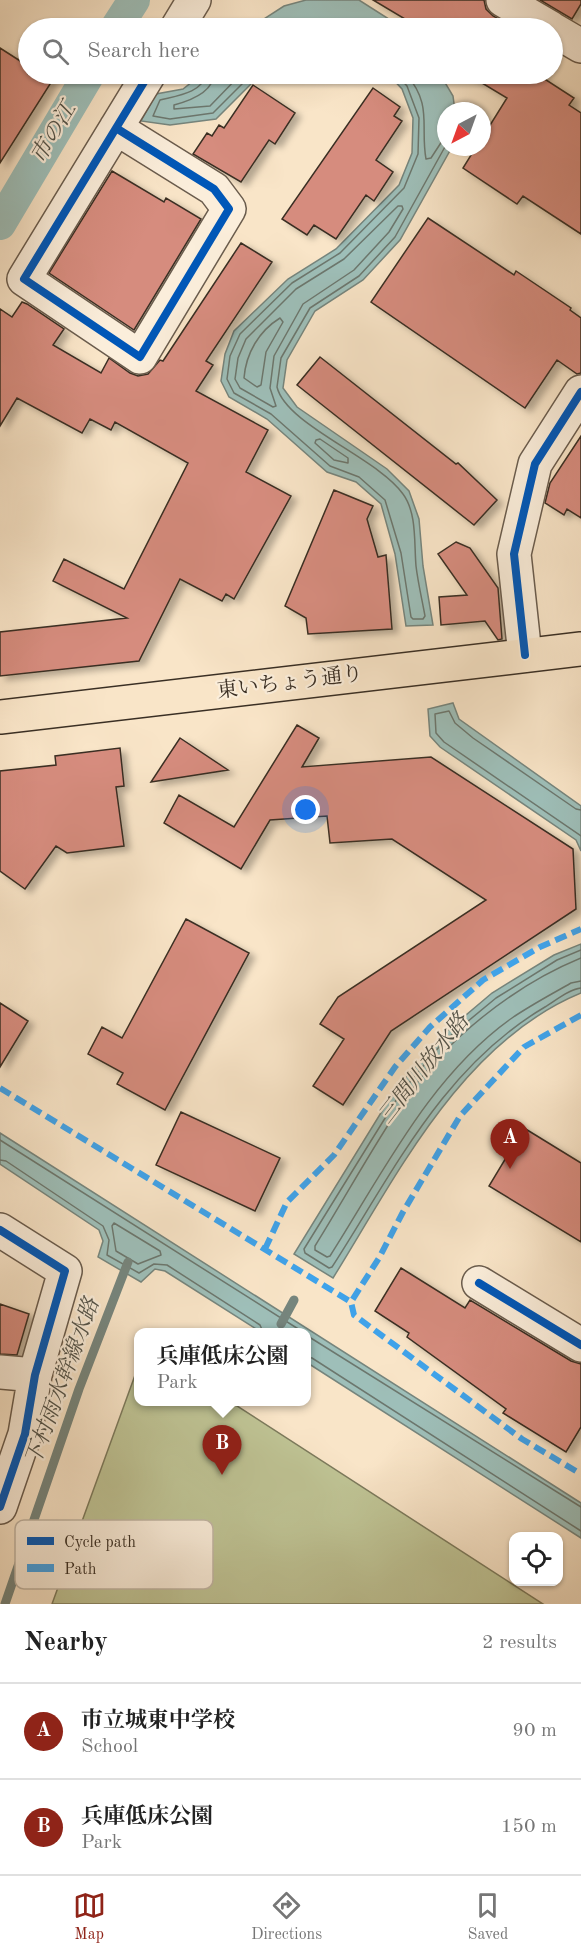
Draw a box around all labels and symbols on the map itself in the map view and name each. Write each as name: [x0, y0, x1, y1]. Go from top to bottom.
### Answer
water label: 市の江: [26, 95, 82, 167]
north arrow: [437, 102, 491, 156]
street label: 東いちょう通り: [216, 662, 364, 702]
your location: [291, 795, 320, 824]
water label: 三間川放水路: [373, 1007, 475, 1128]
pin: A: [490, 1120, 530, 1169]
water label: 下村雨水幹線水路: [21, 1293, 104, 1468]
pin: B: [202, 1426, 242, 1475]
legend: [15, 1520, 213, 1589]
text: Cycle path: [64, 1535, 136, 1551]
text: Path: [64, 1562, 97, 1578]

